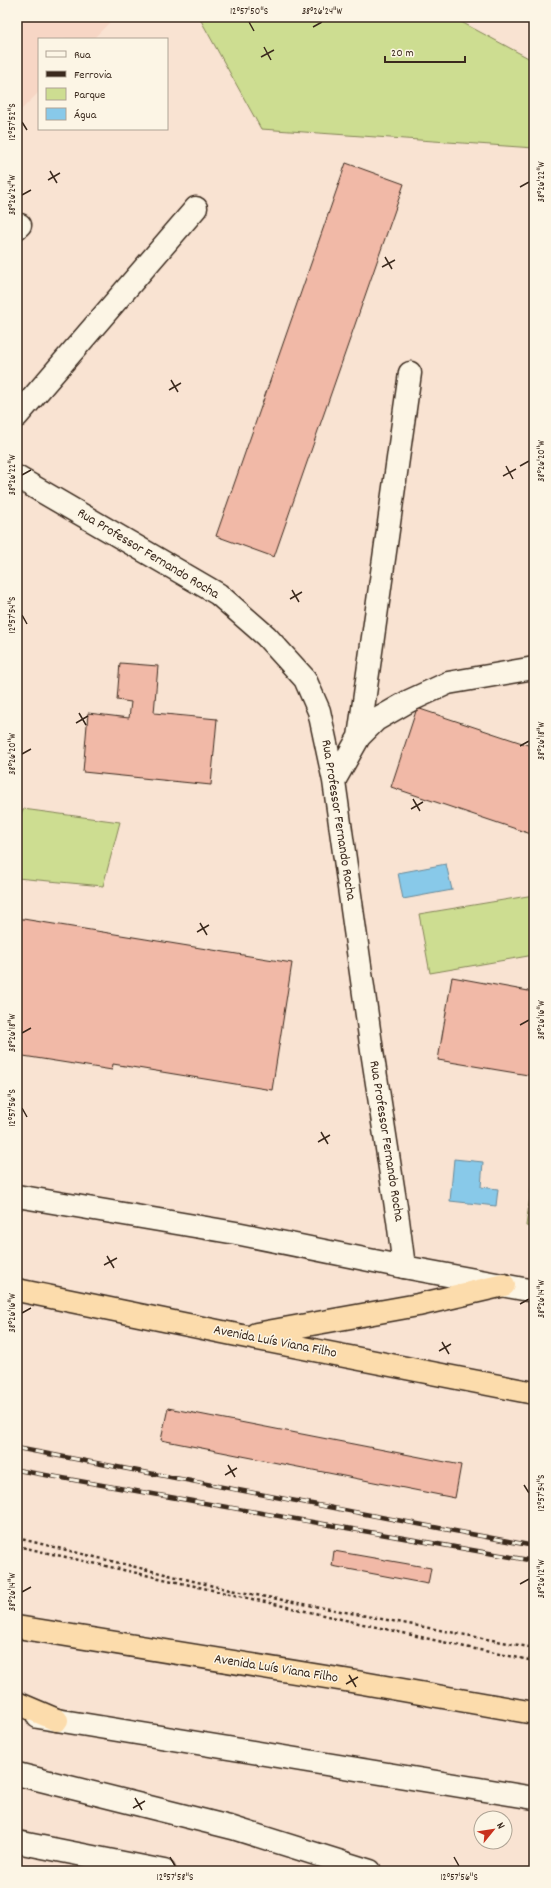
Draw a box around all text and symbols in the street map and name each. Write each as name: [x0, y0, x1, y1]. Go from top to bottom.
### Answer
text: 12°57'50"S: [230, 5, 268, 19]
text: 38°26'24"W: [302, 5, 343, 19]
legend: [38, 38, 168, 130]
scale bar: [385, 38, 465, 64]
text: 20 m: [391, 45, 414, 62]
text: Rua: [74, 47, 91, 64]
text: Ferrovia: [74, 67, 112, 84]
text: Parque: [74, 87, 105, 104]
text: 12°57'52"S: [6, 103, 20, 141]
text: Água: [74, 107, 97, 124]
text: 38°26'22"W: [535, 161, 549, 202]
text: 38°26'24"W: [6, 174, 20, 215]
text: 38°26'20"W: [535, 440, 549, 482]
text: 38°26'22"W: [6, 454, 20, 495]
street label: Rua Professor Fernando Rocha: [73, 504, 223, 605]
text: 12°57'54"S: [6, 597, 20, 633]
text: 38°26'18"W: [535, 722, 549, 760]
text: 38°26'20"W: [6, 733, 20, 775]
street label: Rua Professor Fernando Rocha: [315, 738, 361, 902]
text: 38°26'16"W: [535, 1000, 549, 1040]
text: 38°26'18"W: [6, 1014, 20, 1052]
street label: Rua Professor Fernando Rocha: [363, 1059, 409, 1223]
text: 12°57'56"S: [6, 1089, 20, 1127]
text: 38°26'14"W: [535, 1279, 549, 1318]
text: 38°26'16"W: [6, 1293, 20, 1333]
street label: Avenida Luís Viana Filho: [212, 1320, 338, 1364]
text: 12°57'54"S: [535, 1475, 549, 1511]
text: 38°26'12"W: [535, 1559, 549, 1598]
text: 38°26'14"W: [6, 1572, 20, 1611]
street label: Avenida Luís Viana Filho: [213, 1649, 339, 1689]
north arrow: [473, 1810, 513, 1850]
text: N: [492, 1820, 508, 1833]
text: 12°57'58"S: [157, 1871, 193, 1885]
text: 12°57'56"S: [440, 1871, 478, 1885]

